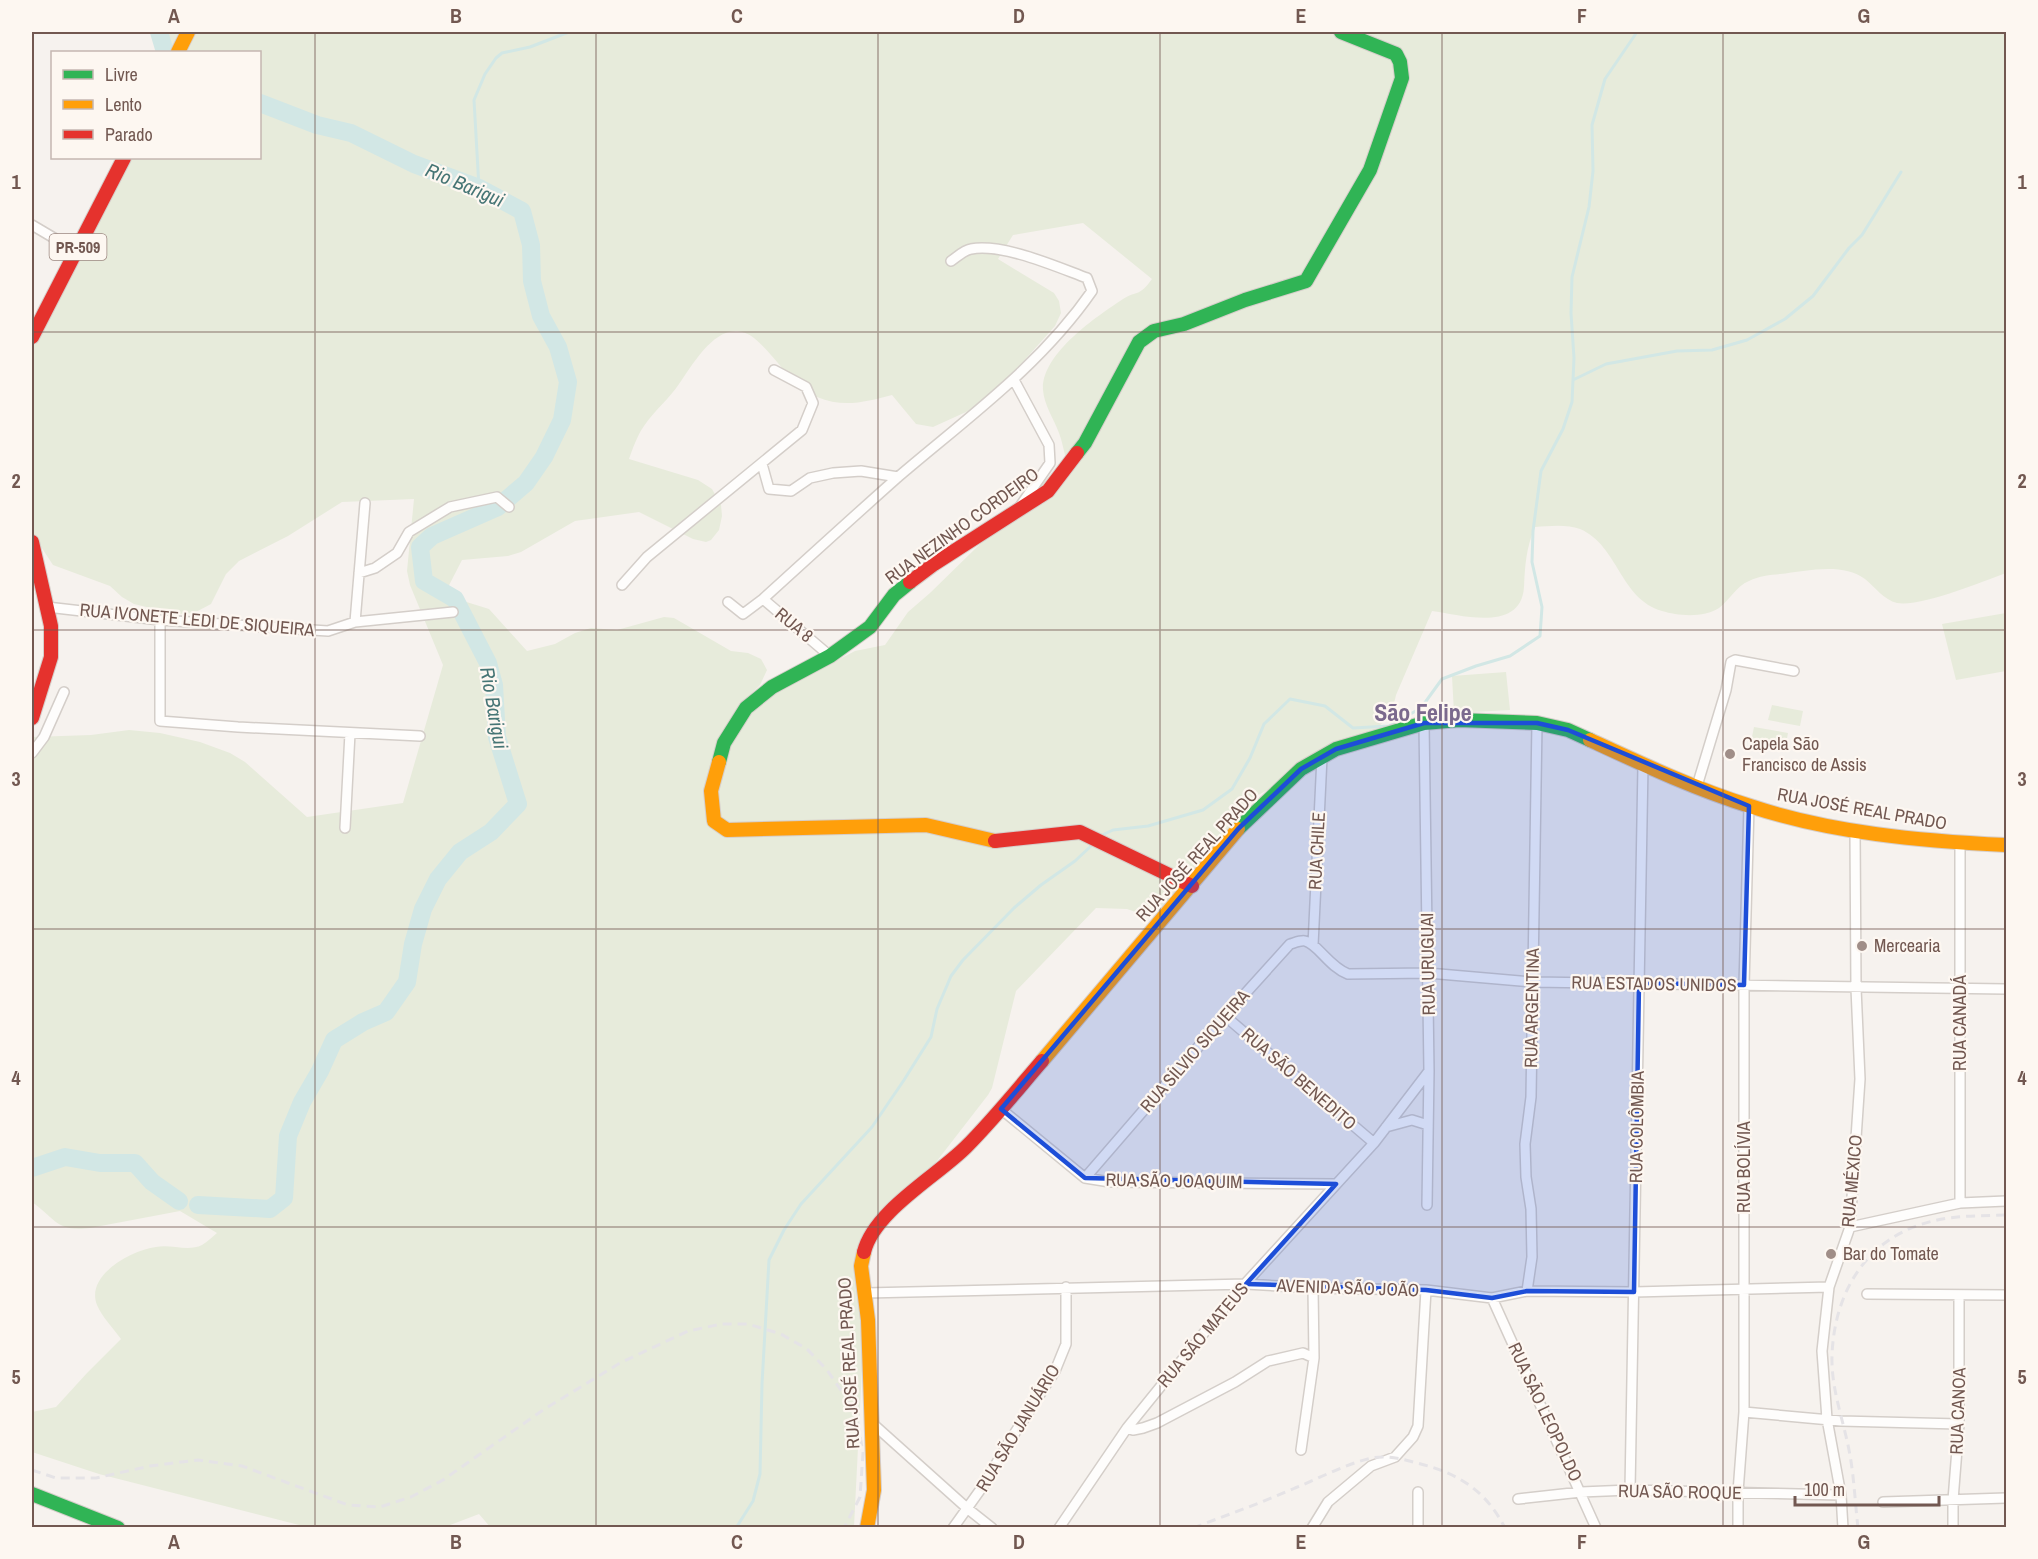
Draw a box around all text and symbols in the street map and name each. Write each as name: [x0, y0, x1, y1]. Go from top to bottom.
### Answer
text: A: [168, 2, 180, 29]
text: B: [450, 2, 462, 29]
text: C: [731, 2, 743, 29]
text: D: [1013, 2, 1025, 29]
text: E: [1296, 2, 1307, 29]
text: F: [1577, 2, 1587, 29]
text: G: [1858, 2, 1870, 29]
legend: [51, 51, 261, 159]
text: Livre: [105, 62, 138, 87]
text: Lento: [105, 92, 142, 117]
text: Parado: [105, 122, 153, 147]
water label: Rio Barigui: [422, 156, 509, 213]
text: 1: [11, 168, 21, 195]
text: 1: [2017, 168, 2027, 195]
road number: PR-509: [50, 234, 106, 260]
street label: RUA NEZINHO CORDEIRO: [880, 461, 1044, 590]
text: 2: [11, 467, 21, 494]
text: 2: [2017, 467, 2027, 494]
street label: RUA IVONETE LEDI DE SIQUEIRA: [79, 597, 316, 642]
street label: RUA 8: [770, 601, 819, 648]
water label: Rio Barigui: [474, 665, 515, 752]
district label: São Felipe: [1374, 696, 1472, 728]
place label: Capela São Francisco de Assis: [1742, 731, 1867, 777]
marker: Capela São Francisco de Assis: [1723, 747, 1737, 761]
text: 3: [11, 765, 21, 792]
text: 3: [2017, 765, 2027, 792]
street label: RUA JOSÉ REAL PRADO: [1775, 781, 1949, 836]
street label: RUA JOSÉ REAL PRADO: [1130, 782, 1263, 927]
street label: RUA CHILE: [1302, 811, 1331, 891]
street label: RUA URUGUAI: [1414, 913, 1441, 1015]
place label: Mercearia: [1874, 933, 1940, 958]
marker: Mercearia: [1855, 939, 1869, 953]
street label: RUA ARGENTINA: [1518, 948, 1545, 1068]
street label: RUA ESTADOS UNIDOS: [1571, 970, 1737, 997]
street label: RUA CANADÁ: [1947, 975, 1972, 1071]
street label: RUA SÍLVIO SIQUEIRA: [1134, 984, 1255, 1118]
street label: RUA SÃO BENEDITO: [1236, 1022, 1362, 1136]
text: 4: [11, 1064, 21, 1091]
text: 4: [2017, 1064, 2027, 1091]
street label: RUA COLÔMBIA: [1623, 1070, 1650, 1183]
street label: RUA BOLÍVIA: [1731, 1121, 1756, 1213]
street label: RUA MÉXICO: [1835, 1134, 1868, 1228]
street label: RUA SÃO JOAQUIM: [1105, 1167, 1243, 1194]
place label: Bar do Tomate: [1843, 1241, 1939, 1266]
marker: Bar do Tomate: [1824, 1247, 1838, 1261]
street label: AVENIDA SÃO JOÃO: [1275, 1272, 1420, 1302]
street label: RUA JOSÉ REAL PRADO: [832, 1277, 865, 1449]
street label: RUA SÃO MATEUS: [1151, 1277, 1254, 1393]
street label: RUA SÃO LEOPOLDO: [1502, 1338, 1589, 1485]
street label: RUA SÃO JANUÁRIO: [970, 1359, 1065, 1496]
text: 5: [11, 1363, 21, 1390]
text: 5: [2017, 1363, 2027, 1390]
street label: RUA CANOA: [1943, 1367, 1972, 1455]
scale bar: [1795, 1469, 1939, 1507]
text: 100 m: [1804, 1477, 1845, 1502]
street label: RUA SÃO ROQUE: [1618, 1478, 1742, 1505]
text: A: [168, 1528, 180, 1555]
text: B: [450, 1528, 462, 1555]
text: C: [731, 1528, 743, 1555]
text: D: [1013, 1528, 1025, 1555]
text: E: [1296, 1528, 1307, 1555]
text: F: [1577, 1528, 1587, 1555]
text: G: [1858, 1528, 1870, 1555]

